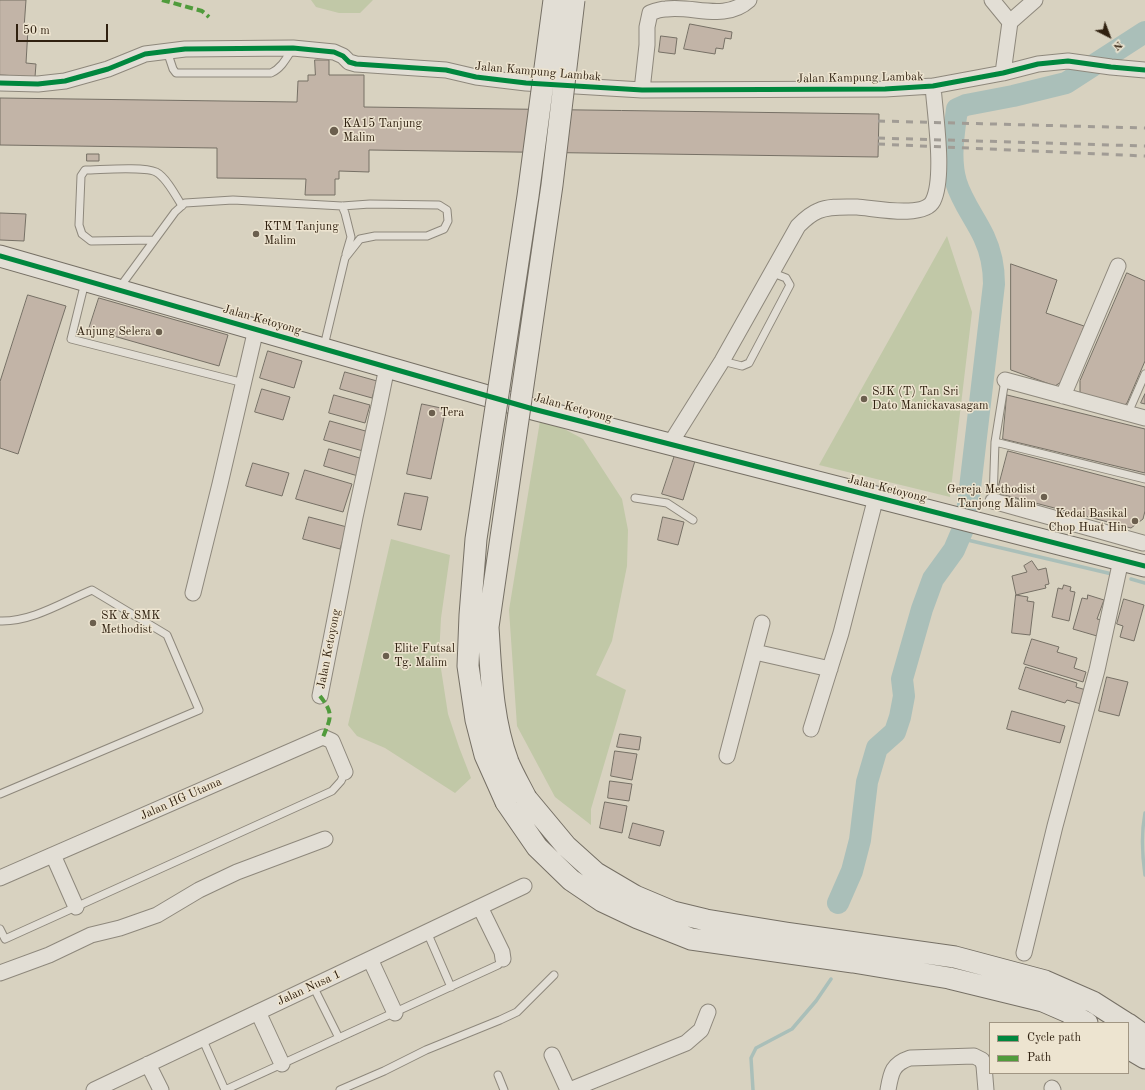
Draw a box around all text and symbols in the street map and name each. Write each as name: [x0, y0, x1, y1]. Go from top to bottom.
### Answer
scale bar: [18, 16, 110, 42]
north arrow: [1089, 16, 1129, 56]
text: 50 m: [23, 25, 50, 37]
text: N: [1111, 38, 1124, 52]
street label: Jalan Kampung Lambak: [474, 59, 602, 85]
street label: Jalan Kampung Lambak: [797, 70, 923, 86]
place label: KA15 Tanjung Malim: [343, 117, 422, 145]
marker: KA15 Tanjung Malim: [328, 125, 340, 137]
place label: KTM Tanjung Malim: [264, 220, 339, 248]
marker: KTM Tanjung Malim: [251, 229, 261, 239]
street label: Jalan Ketoyong: [221, 302, 303, 338]
place label: Anjung Selera: [76, 325, 151, 339]
marker: Anjung Selera: [154, 327, 164, 337]
place label: SJK (T) Tan Sri Dato Manickavasagam: [872, 385, 988, 413]
street label: Jalan Ketoyong: [532, 391, 614, 425]
marker: SJK (T) Tan Sri Dato Manickavasagam: [859, 394, 869, 404]
place label: Tera: [440, 406, 464, 420]
marker: Tera: [427, 408, 437, 418]
street label: Jalan Ketoyong: [846, 472, 928, 506]
place label: Gereja Methodist Tanjong Malim: [947, 483, 1036, 511]
marker: Gereja Methodist Tanjong Malim: [1039, 492, 1049, 502]
place label: Kedai Basikal Chop Huat Hin: [1048, 507, 1127, 535]
marker: Kedai Basikal Chop Huat Hin: [1130, 516, 1140, 526]
street label: Jalan Ketoyong: [314, 608, 344, 690]
place label: SK & SMK Methodist: [101, 609, 160, 637]
marker: SK & SMK Methodist: [88, 618, 98, 628]
place label: Elite Futsal Tg. Malim: [394, 642, 455, 670]
marker: Elite Futsal Tg. Malim: [381, 651, 391, 661]
street label: Jalan HG Utama: [138, 775, 224, 823]
street label: Jalan Nusa 1: [275, 967, 343, 1009]
legend: [989, 1022, 1129, 1074]
text: Cycle path: [1027, 1032, 1081, 1044]
text: Path: [1027, 1052, 1051, 1064]

